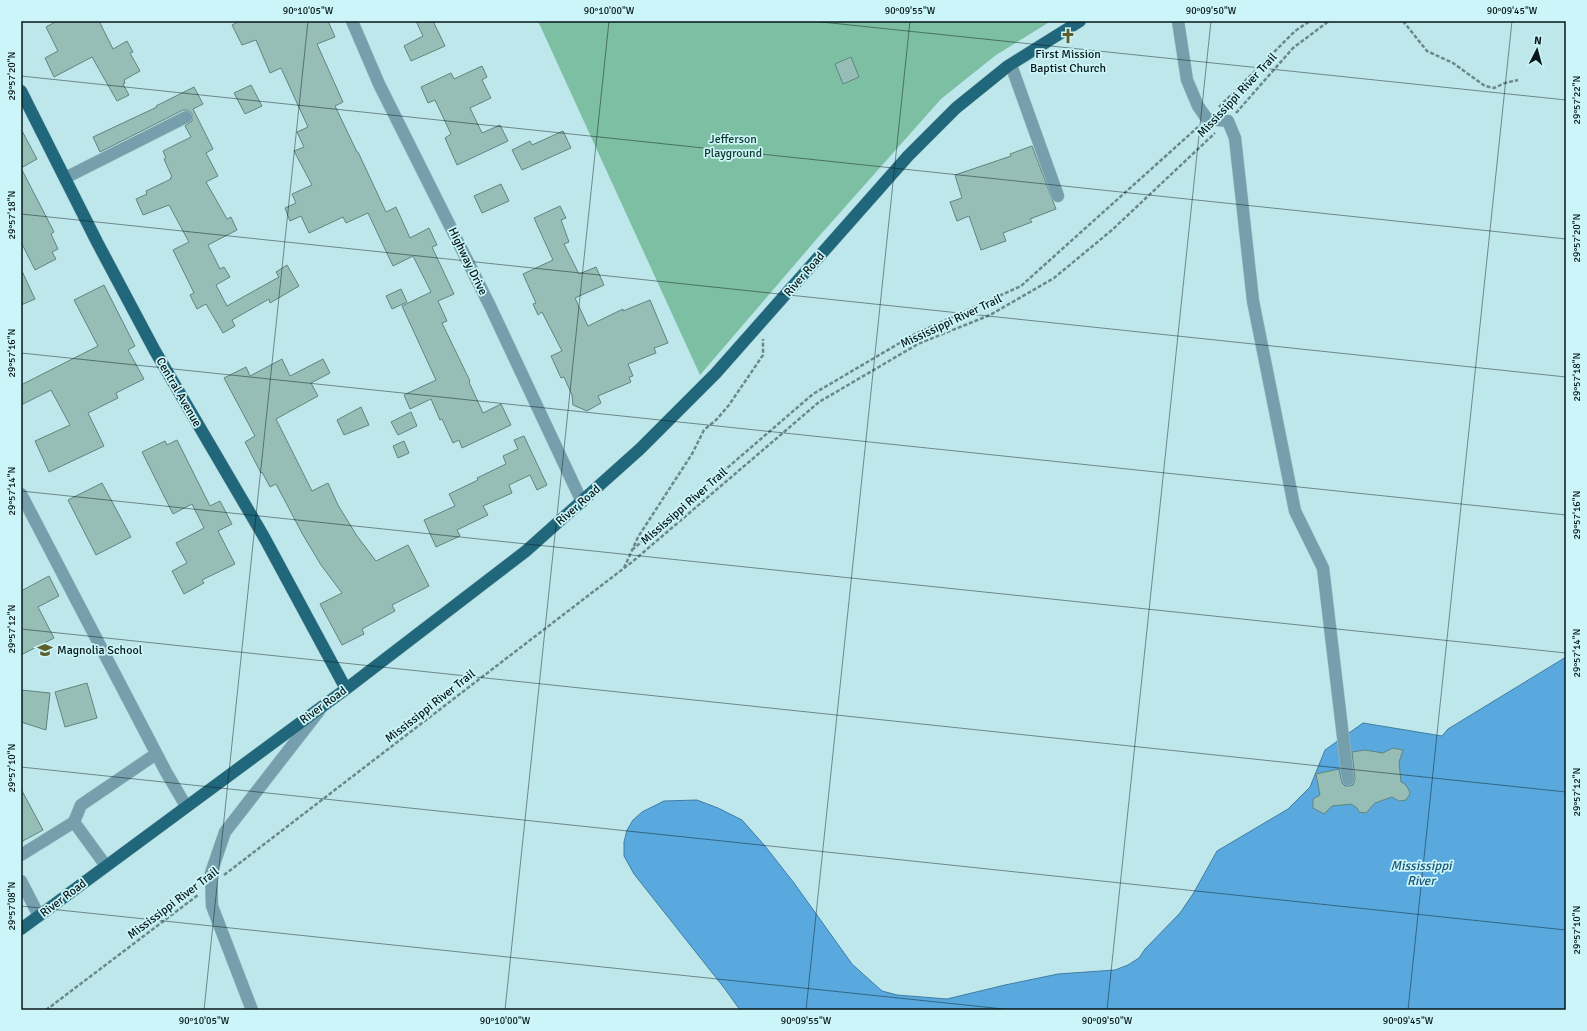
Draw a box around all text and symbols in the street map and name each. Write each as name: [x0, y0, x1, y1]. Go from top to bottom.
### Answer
text: 90°10'05"W: [283, 5, 334, 17]
text: 90°10'00"W: [584, 5, 635, 17]
text: 90°09'55"W: [885, 5, 936, 17]
text: 90°09'50"W: [1186, 5, 1237, 17]
text: 90°09'45"W: [1487, 5, 1538, 17]
church icon: First Mission Baptist Church: [1059, 27, 1077, 45]
north arrow: [1517, 30, 1557, 70]
text: N: [1534, 34, 1542, 47]
place label: First Mission Baptist Church: [1030, 47, 1106, 76]
street label: Mississippi River Trail: [1194, 50, 1281, 141]
text: 29°57'20"N: [6, 52, 18, 100]
text: 29°57'22"N: [1571, 76, 1583, 124]
park label: Jefferson Playground: [704, 132, 762, 161]
text: 29°57'18"N: [6, 191, 18, 239]
text: 29°57'20"N: [1571, 214, 1583, 262]
street label: Highway Drive: [445, 225, 490, 298]
street label: River Road: [781, 249, 828, 300]
street label: Mississippi River Trail: [898, 291, 1005, 352]
text: 29°57'16"N: [6, 329, 18, 377]
text: 29°57'18"N: [1571, 353, 1583, 401]
street label: Central Avenue: [153, 355, 205, 430]
street label: Mississippi River Trail: [638, 464, 731, 548]
text: 29°57'14"N: [6, 467, 18, 515]
street label: River Road: [553, 482, 604, 529]
text: 29°57'16"N: [1571, 491, 1583, 539]
text: 29°57'12"N: [6, 605, 18, 653]
text: 29°57'14"N: [1571, 629, 1583, 677]
school or university icon: Magnolia School: [36, 641, 54, 659]
place label: Magnolia School: [57, 643, 143, 658]
street label: Mississippi River Trail: [382, 666, 479, 746]
street label: River Road: [297, 683, 350, 727]
text: 29°57'10"N: [6, 744, 18, 792]
text: 29°57'12"N: [1571, 768, 1583, 816]
water label: Mississippi River: [1390, 858, 1453, 889]
street label: Mississippi River Trail: [125, 864, 222, 943]
street label: River Road: [37, 876, 90, 921]
text: 29°57'08"N: [6, 882, 18, 930]
text: 29°57'10"N: [1571, 906, 1583, 954]
text: 90°10'05"W: [179, 1015, 230, 1027]
text: 90°10'00"W: [480, 1015, 531, 1027]
text: 90°09'55"W: [781, 1015, 832, 1027]
text: 90°09'50"W: [1082, 1015, 1133, 1027]
text: 90°09'45"W: [1383, 1015, 1434, 1027]

